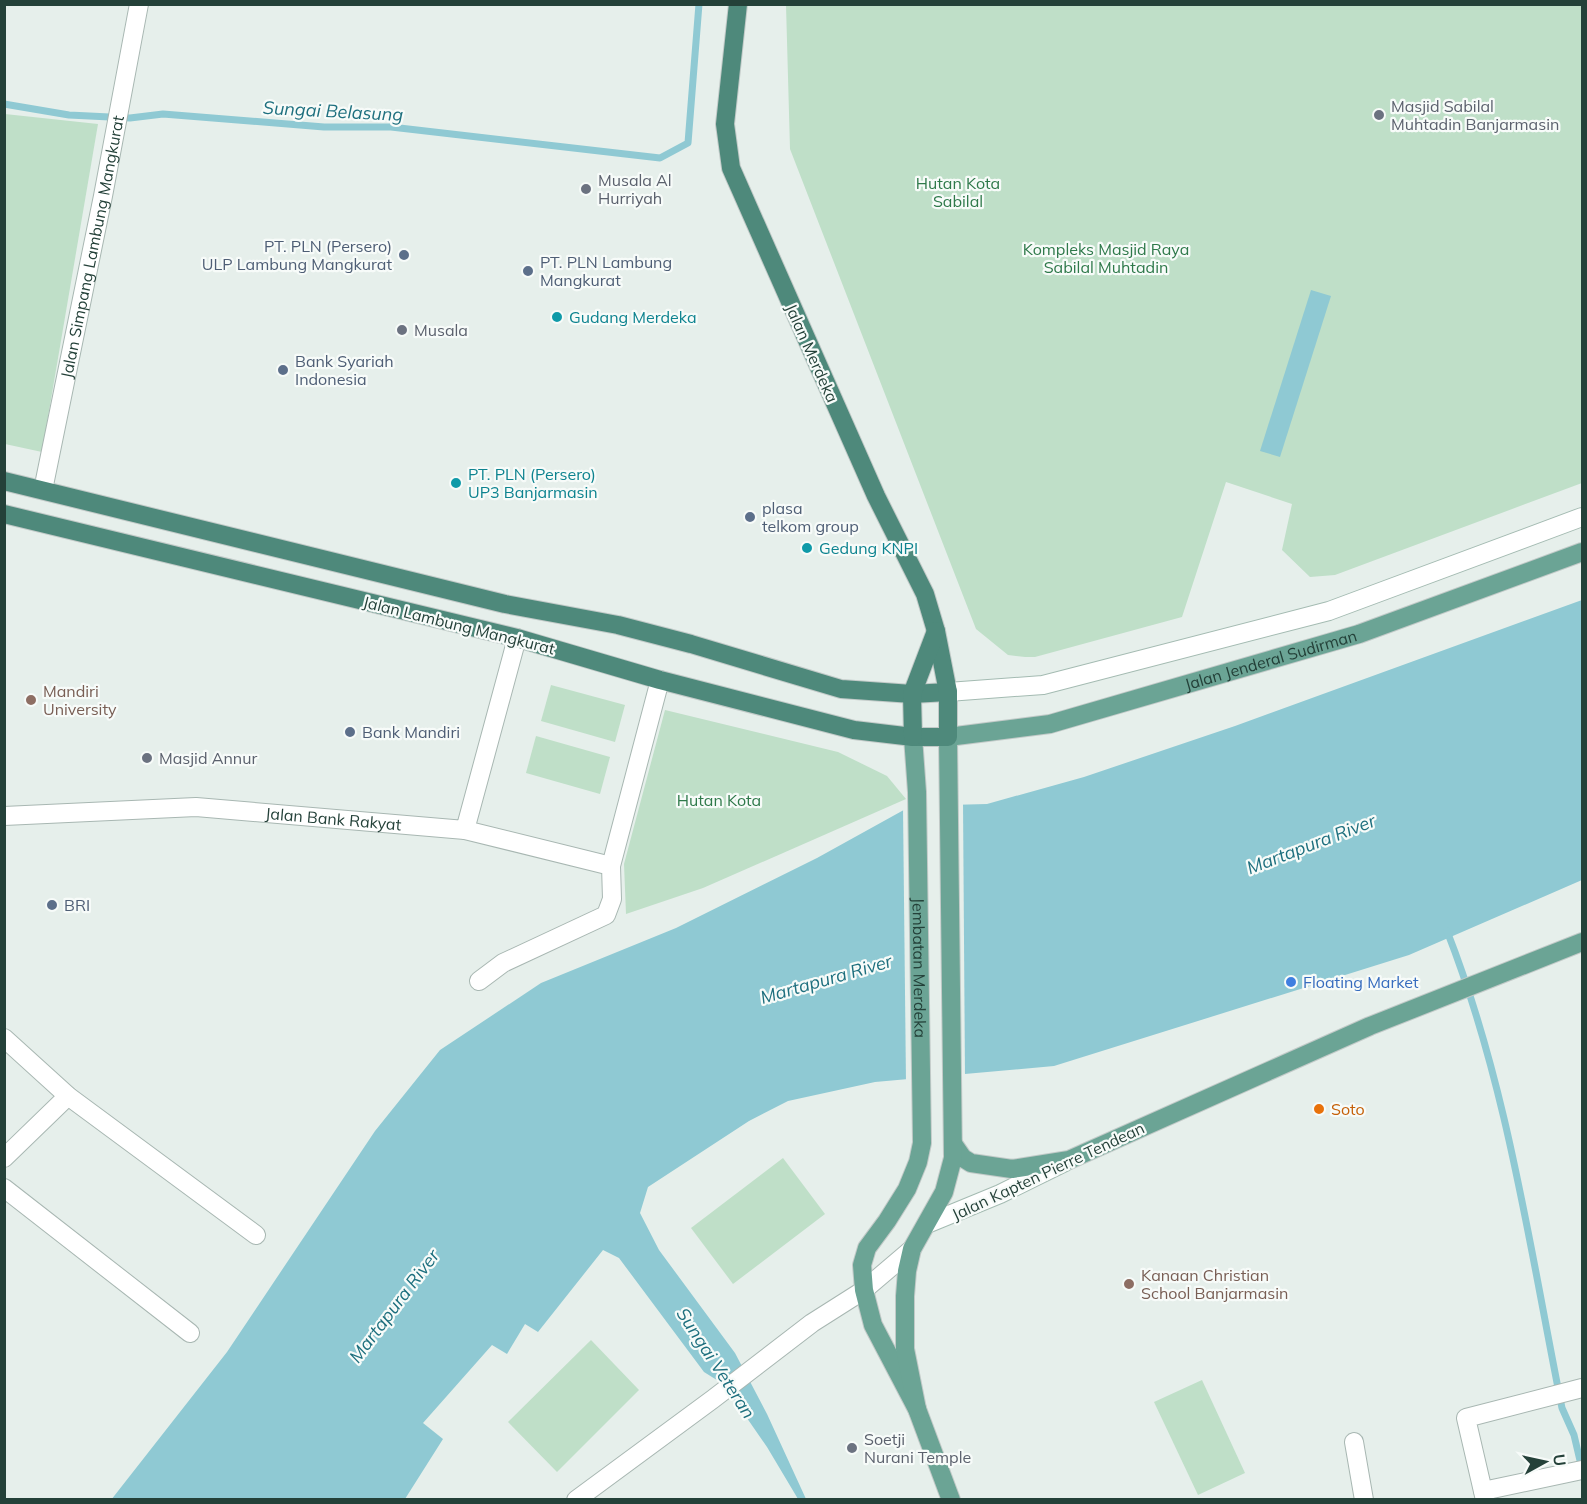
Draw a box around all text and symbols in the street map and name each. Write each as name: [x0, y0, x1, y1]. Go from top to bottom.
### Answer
water label: Sungai Belasung: [262, 96, 404, 126]
place label: Masjid Sabilal Muhtadin Banjarmasin: [1391, 96, 1559, 134]
marker: Masjid Sabilal Muhtadin Banjarmasin: [1372, 108, 1386, 122]
street label: Jalan Simpang Lambung Mangkurat: [56, 113, 128, 380]
place label: Musala Al Hurriyah: [598, 170, 672, 208]
park label: Hutan Kota Sabilal: [916, 173, 1000, 211]
marker: Musala Al Hurriyah: [579, 182, 593, 196]
place label: PT. PLN (Persero) ULP Lambung Mangkurat: [202, 236, 392, 274]
park label: Kompleks Masjid Raya Sabilal Muhtadin: [1023, 239, 1189, 277]
marker: PT. PLN (Persero) ULP Lambung Mangkurat: [397, 248, 411, 262]
place label: PT. PLN Lambung Mangkurat: [540, 252, 672, 290]
marker: PT. PLN Lambung Mangkurat: [521, 264, 535, 278]
street label: Jalan Merdeka: [781, 301, 843, 405]
place label: Gudang Merdeka: [569, 307, 697, 327]
marker: Gudang Merdeka: [550, 310, 564, 324]
place label: Musala: [414, 320, 468, 340]
marker: Musala: [395, 323, 409, 337]
place label: Bank Syariah Indonesia: [295, 351, 394, 389]
marker: Bank Syariah Indonesia: [276, 363, 290, 377]
place label: PT. PLN (Persero) UP3 Banjarmasin: [468, 464, 598, 502]
marker: PT. PLN (Persero) UP3 Banjarmasin: [449, 476, 463, 490]
place label: plasa telkom group: [762, 498, 859, 536]
marker: plasa telkom group: [743, 510, 757, 524]
place label: Gedung KNPI: [819, 538, 918, 558]
marker: Gedung KNPI: [800, 541, 814, 555]
street label: Jalan Lambung Mangkurat: [361, 591, 557, 659]
street label: Jalan Jenderal Sudirman: [1182, 625, 1359, 694]
place label: Mandiri University: [43, 681, 117, 719]
marker: Mandiri University: [24, 693, 38, 707]
place label: Bank Mandiri: [362, 722, 460, 742]
marker: Bank Mandiri: [343, 725, 357, 739]
place label: Masjid Annur: [159, 748, 257, 768]
marker: Masjid Annur: [140, 751, 154, 765]
park label: Hutan Kota: [677, 790, 761, 810]
street label: Jalan Bank Rakyat: [264, 803, 402, 835]
water label: Martapura River: [1243, 808, 1380, 879]
place label: BRI: [64, 895, 90, 915]
marker: BRI: [45, 898, 59, 912]
street label: Jembatan Merdeka: [909, 898, 931, 1038]
water label: Martapura River: [757, 949, 896, 1009]
place label: Floating Market: [1303, 972, 1419, 992]
marker: Floating Market: [1284, 975, 1298, 989]
place label: Soto: [1331, 1099, 1365, 1119]
marker: Soto: [1312, 1102, 1326, 1116]
street label: Jalan Kapten Pierre Tendean: [949, 1118, 1147, 1224]
water label: Martapura River: [344, 1244, 445, 1367]
place label: Kanaan Christian School Banjarmasin: [1141, 1265, 1288, 1303]
marker: Kanaan Christian School Banjarmasin: [1122, 1277, 1136, 1291]
water label: Sungai Veteran: [672, 1303, 760, 1423]
place label: Soetji Nurani Temple: [864, 1429, 971, 1467]
north arrow: [1515, 1432, 1575, 1492]
marker: Soetji Nurani Temple: [845, 1441, 859, 1455]
text: U: [1549, 1453, 1571, 1467]

